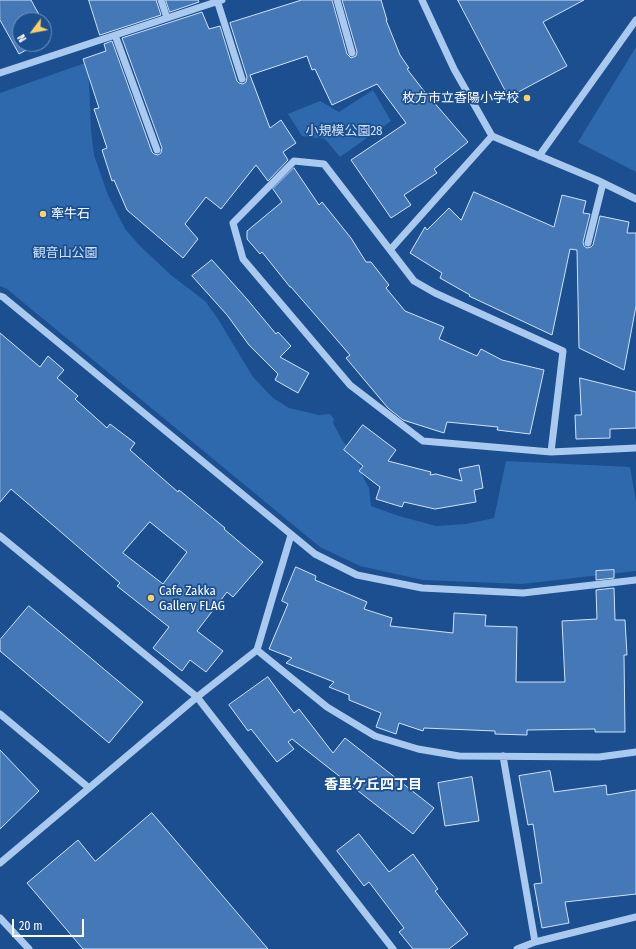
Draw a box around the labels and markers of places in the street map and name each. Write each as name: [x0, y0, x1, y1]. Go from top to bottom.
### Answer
place label: 枚方市立香陽小学校: [402, 90, 519, 106]
marker: 枚方市立香陽小学校: [522, 93, 532, 103]
place label: 牽牛石: [51, 206, 90, 222]
marker: 牽牛石: [38, 209, 48, 219]
place label: Cafe Zakka Gallery FLAG: [159, 583, 225, 614]
marker: Cafe Zakka Gallery FLAG: [146, 593, 156, 603]

